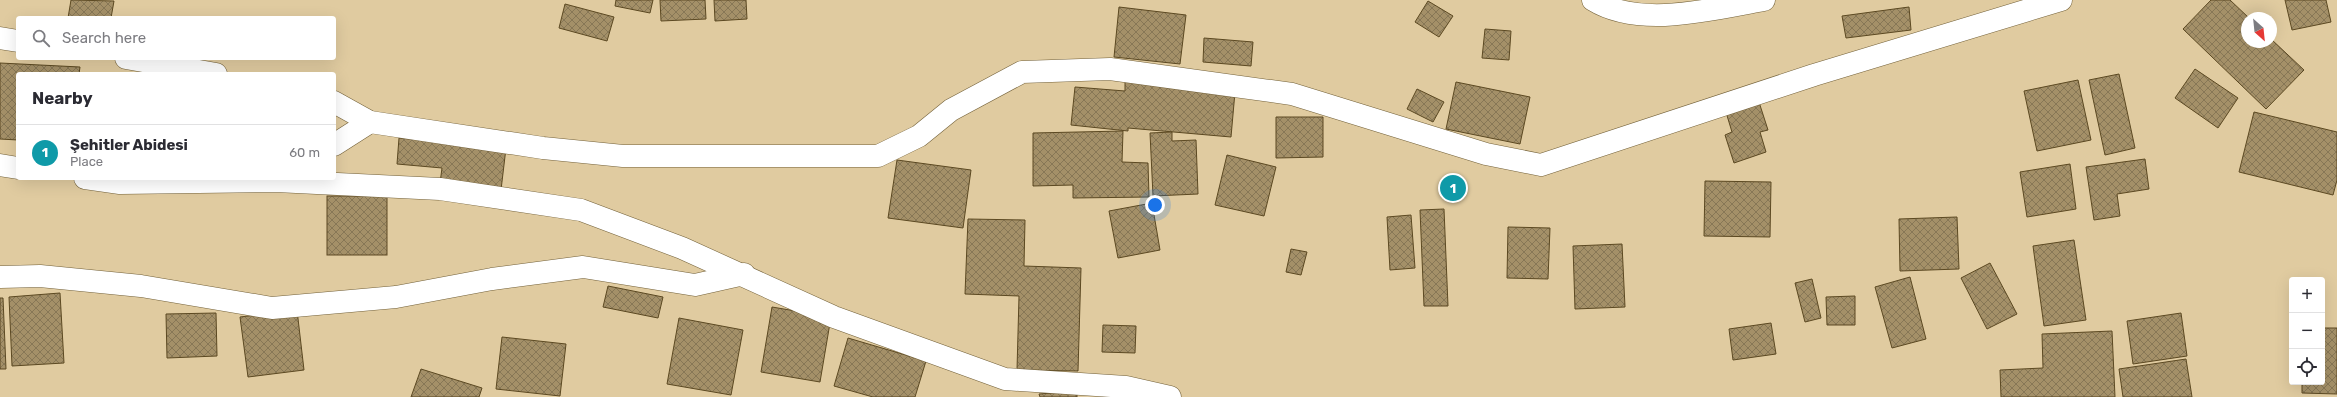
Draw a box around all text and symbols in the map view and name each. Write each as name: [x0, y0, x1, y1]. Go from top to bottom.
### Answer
north arrow: [2241, 12, 2277, 48]
search box: [16, 16, 336, 60]
icon: search: [30, 27, 52, 49]
text: Search here: [62, 29, 146, 47]
text: Nearby: [32, 88, 93, 108]
text: Şehitler Abidesi: [70, 136, 188, 154]
text: 1: [42, 145, 48, 160]
text: 60 m: [289, 145, 320, 160]
text: Place: [70, 154, 103, 169]
pin: 1: [1440, 173, 1466, 203]
your location: [1145, 195, 1165, 215]
map controls: [2289, 277, 2325, 385]
button: +: [2289, 277, 2325, 313]
button: −: [2289, 313, 2325, 349]
button: locate: [2289, 349, 2325, 385]

